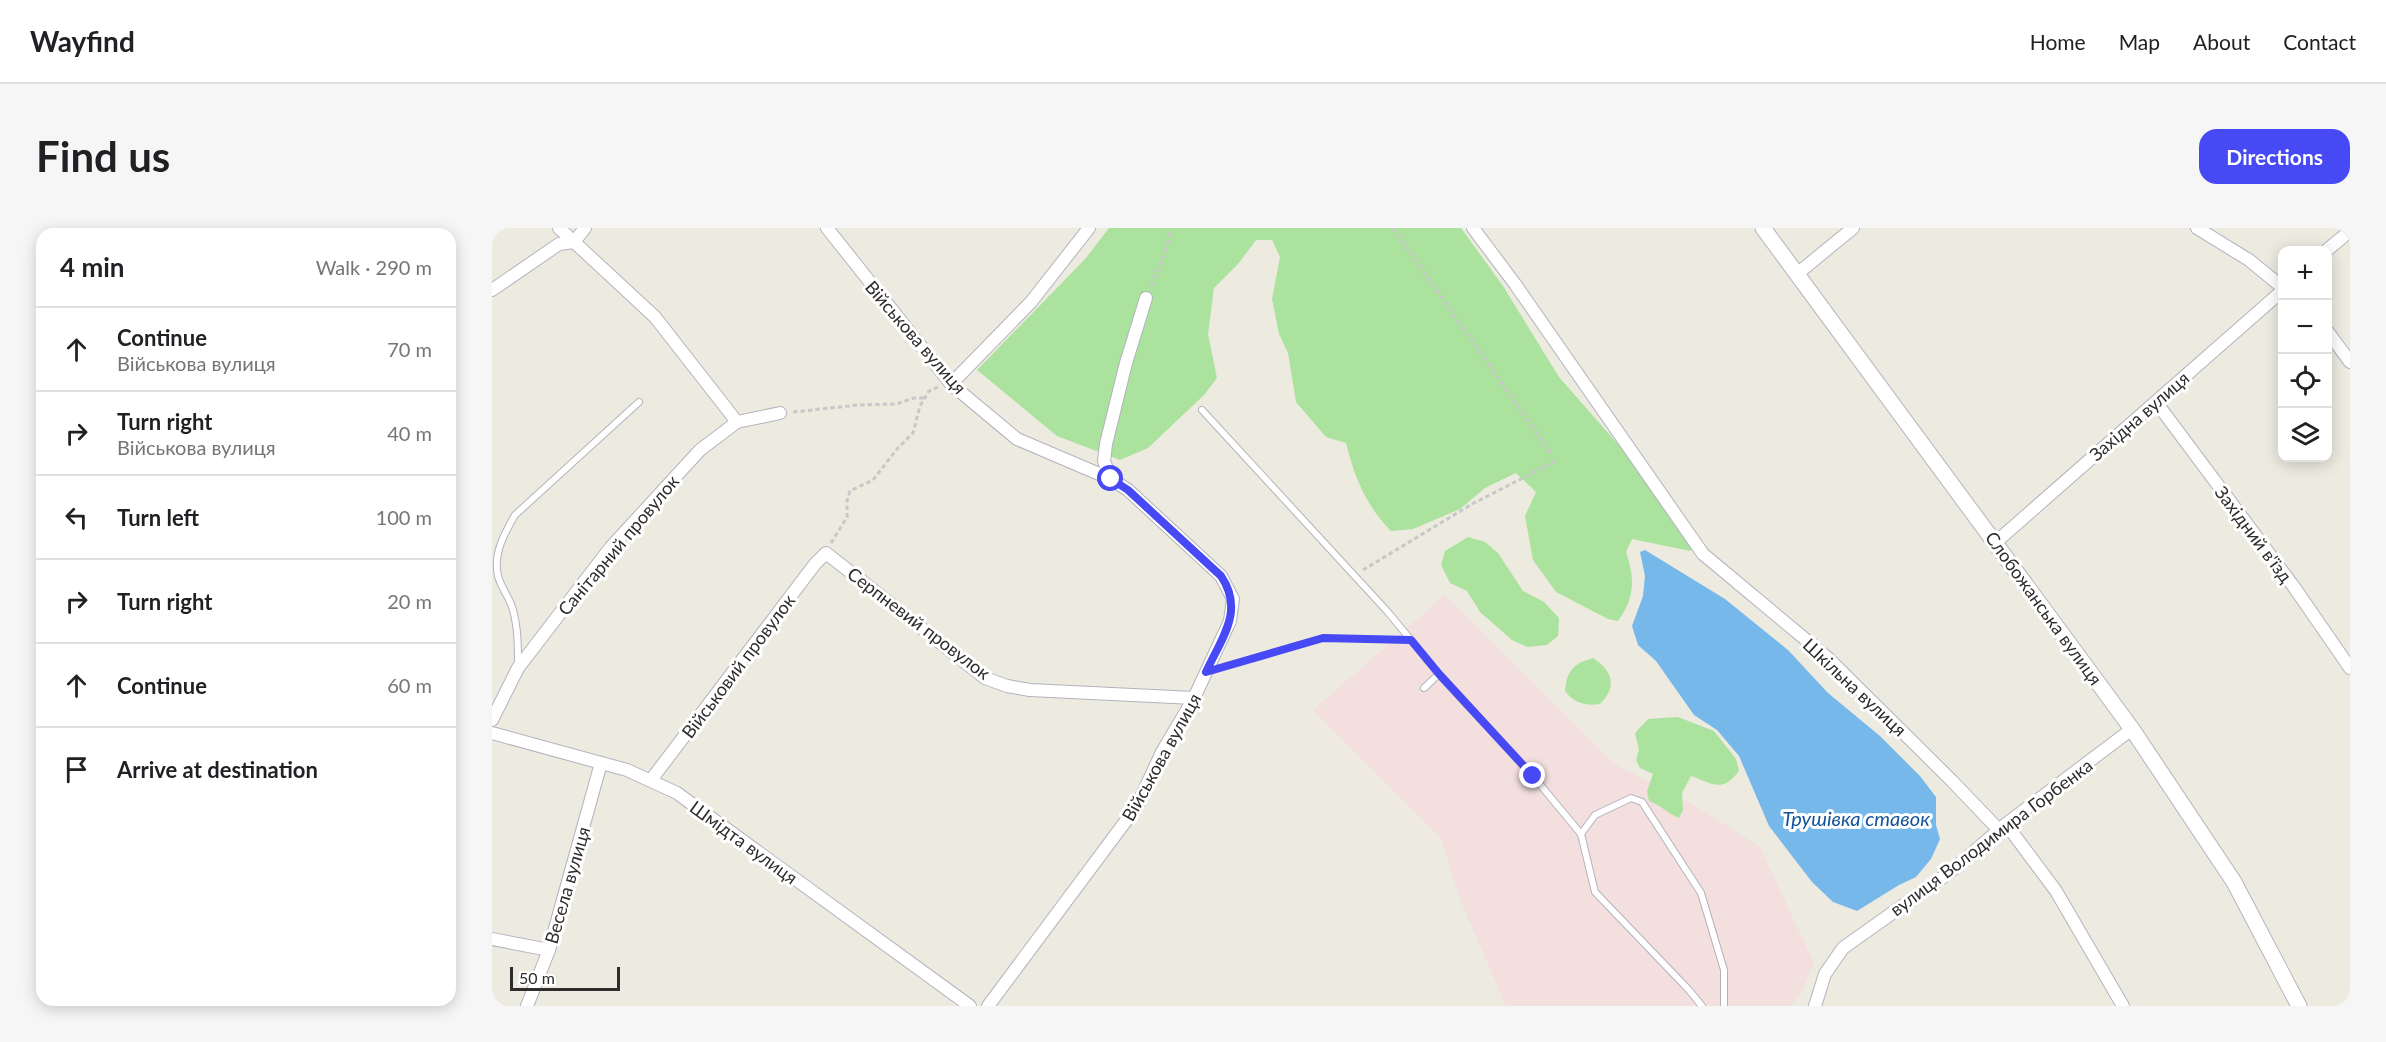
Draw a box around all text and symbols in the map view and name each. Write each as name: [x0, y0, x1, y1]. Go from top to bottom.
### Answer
text: Wayfind: [30, 24, 135, 58]
text: Home: [2030, 29, 2086, 54]
text: Map: [2119, 29, 2160, 54]
text: About: [2193, 29, 2250, 54]
text: Contact: [2283, 29, 2356, 54]
button: Directions: [2199, 129, 2350, 184]
text: Find us: [36, 131, 170, 181]
map controls: [2278, 246, 2332, 462]
button: +: [2278, 246, 2332, 300]
text: 4 min: [60, 251, 124, 283]
text: Walk · 290 m: [316, 255, 432, 279]
street label: Військова вулиця: [861, 276, 971, 398]
button: −: [2278, 300, 2332, 354]
text: Continue: [117, 324, 207, 351]
icon: ahead: [60, 333, 93, 366]
text: 70 m: [387, 337, 432, 361]
text: Військова вулиця: [117, 351, 276, 375]
button: locate: [2278, 354, 2332, 408]
street label: Західна вулиця: [2085, 367, 2193, 465]
text: Turn right: [117, 408, 212, 435]
button: layers: [2278, 408, 2332, 462]
icon: right: [60, 417, 93, 450]
text: 40 m: [387, 421, 432, 445]
text: Військова вулиця: [117, 435, 276, 459]
route start: [1097, 465, 1123, 491]
street label: Санітарний провулок: [553, 470, 684, 620]
street label: Західний в'їзд: [2211, 481, 2297, 587]
icon: left: [60, 501, 93, 534]
text: Turn left: [117, 504, 199, 531]
text: 100 m: [376, 505, 432, 529]
street label: Слобожанська вулиця: [1981, 527, 2107, 689]
street label: Серпневий провулок: [843, 562, 995, 684]
icon: right: [60, 585, 93, 618]
text: Turn right: [117, 588, 212, 615]
text: 20 m: [387, 589, 432, 613]
street label: Військовий провулок: [677, 589, 800, 742]
street label: Шкільна вулиця: [1799, 633, 1911, 741]
icon: ahead: [60, 669, 93, 702]
text: Continue: [117, 672, 207, 699]
text: 60 m: [387, 673, 432, 697]
street label: Військова вулиця: [1117, 689, 1205, 825]
icon: arrive: [60, 753, 93, 786]
street label: вулиця Володимира Горбенка: [1885, 754, 2097, 920]
text: Arrive at destination: [117, 756, 318, 783]
route end: [1519, 762, 1545, 788]
street label: Шмідта вулиця: [686, 796, 802, 888]
water label: Трушівка ставок: [1782, 806, 1930, 830]
street label: Весела вулиця: [540, 824, 594, 946]
scale bar: [510, 964, 620, 992]
text: 50 m: [519, 968, 555, 987]

